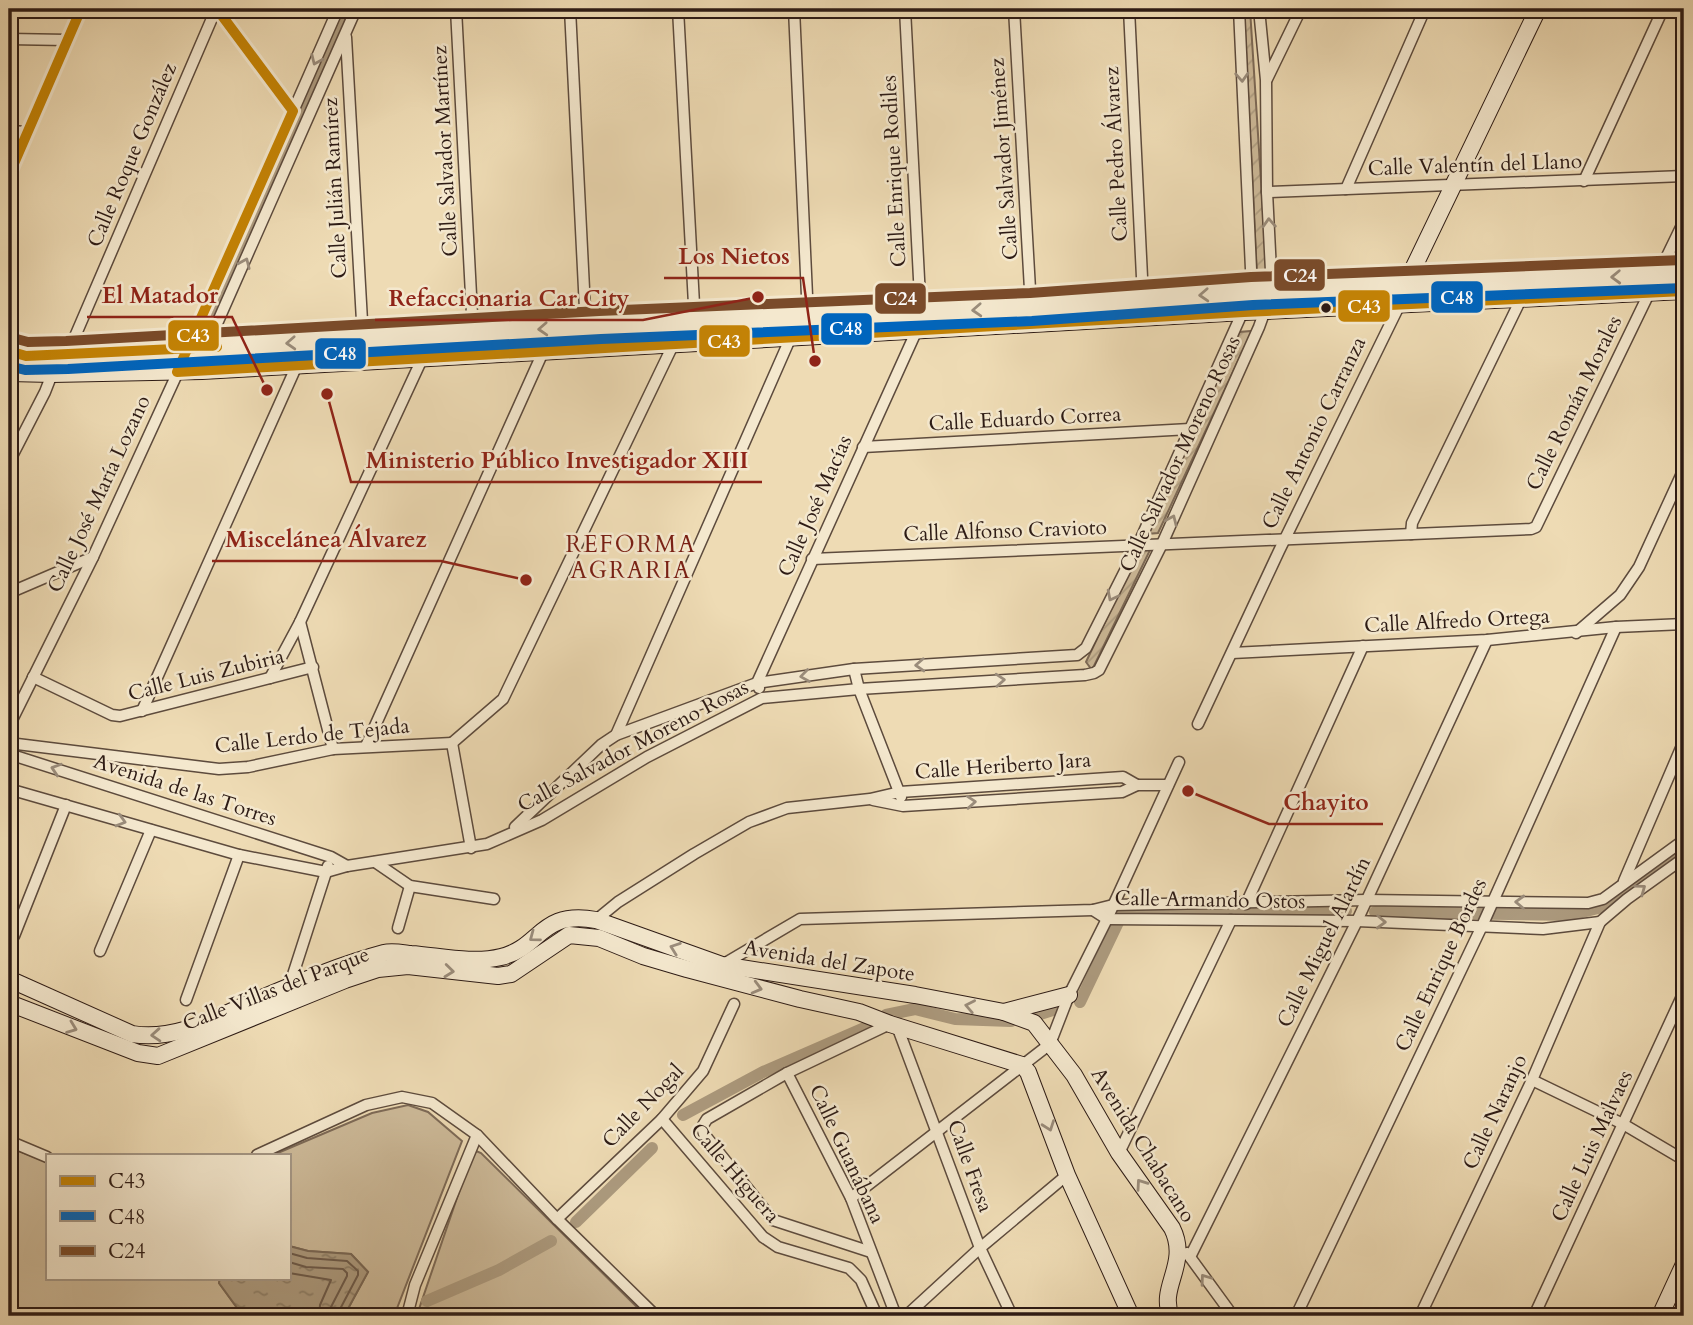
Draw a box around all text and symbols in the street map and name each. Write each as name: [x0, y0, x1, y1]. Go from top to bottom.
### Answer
street label: Calle Salvador Martínez: [425, 44, 465, 257]
one-way arrow: [310, 53, 324, 65]
street label: Calle Salvador Jiménez: [982, 56, 1026, 261]
street label: Calle Roque González: [80, 58, 184, 252]
street label: Calle Pedro Álvarez: [1097, 65, 1135, 242]
one-way arrow: [1235, 72, 1250, 83]
street label: Calle Enrique Rodiles: [874, 74, 914, 268]
street label: Calle Julián Ramírez: [316, 96, 354, 279]
street label: Calle Valentín del Llano: [1367, 147, 1583, 183]
one-way arrow: [1261, 217, 1276, 228]
callout: Los Nietos: [664, 234, 803, 278]
text: Los Nietos: [678, 241, 790, 272]
one-way arrow: [237, 258, 251, 270]
line badge: C24: [1273, 258, 1326, 292]
text: C24: [1283, 263, 1317, 289]
one-way arrow: [1610, 270, 1621, 285]
callout: El Matador: [87, 273, 232, 317]
callout: Refaccionaria Car City: [375, 276, 643, 320]
text: El Matador: [102, 280, 219, 311]
line badge: C48: [1430, 280, 1484, 314]
line badge: C24: [874, 282, 927, 315]
text: Refaccionaria Car City: [389, 283, 629, 314]
text: C48: [1440, 285, 1474, 311]
text: C24: [883, 286, 917, 312]
one-way arrow: [1198, 287, 1209, 302]
line badge: C43: [1337, 289, 1391, 323]
text: C43: [1347, 294, 1381, 320]
unlabelled marker: [1319, 301, 1333, 315]
one-way arrow: [971, 302, 982, 317]
street label: Calle Román Morales: [1519, 311, 1629, 495]
line badge: C48: [820, 312, 873, 346]
text: C48: [829, 316, 863, 342]
line badge: C43: [167, 319, 220, 352]
one-way arrow: [537, 321, 548, 336]
text: C43: [176, 323, 210, 349]
line badge: C43: [698, 324, 751, 358]
text: C43: [707, 329, 741, 355]
street label: Calle Salvador Moreno Rosas: [1112, 331, 1248, 577]
street label: Calle Antonio Carranza: [1255, 332, 1373, 534]
one-way arrow: [285, 335, 296, 350]
line badge: C48: [314, 337, 367, 370]
text: C48: [323, 341, 357, 367]
street label: Calle José María Lozano: [41, 391, 157, 597]
street label: Calle Eduardo Correa: [928, 399, 1122, 439]
street label: Calle José Macías: [771, 431, 859, 581]
callout: Ministerio Público Investigador XIII: [351, 438, 762, 482]
text: Ministerio Público Investigador XIII: [366, 445, 748, 476]
street label: Calle Alfonso Cravioto: [903, 513, 1107, 549]
one-way arrow: [1164, 515, 1178, 528]
callout: Miscelánea Álvarez: [212, 517, 441, 561]
text: Miscelánea Álvarez: [225, 524, 427, 555]
district label: REFORMA AGRARIA: [565, 529, 697, 586]
one-way arrow: [1107, 589, 1121, 601]
street label: Calle Alfredo Ortega: [1363, 602, 1551, 640]
street label: Calle Luis Zubiria: [125, 642, 287, 708]
one-way arrow: [914, 658, 925, 673]
one-way arrow: [800, 668, 811, 683]
street label: Calle Salvador Moreno Rosas: [512, 673, 754, 819]
one-way arrow: [995, 673, 1006, 688]
street label: Calle Lerdo de Tejada: [213, 711, 411, 761]
street label: Calle Heriberto Jara: [914, 745, 1092, 787]
street label: Avenida de las Torres: [90, 747, 280, 833]
one-way arrow: [50, 763, 62, 777]
callout: Chayito: [1269, 780, 1383, 824]
text: Chayito: [1283, 787, 1369, 818]
one-way arrow: [966, 795, 977, 810]
one-way arrow: [115, 813, 127, 828]
street label: Calle Miguel Alardín: [1270, 852, 1378, 1032]
street label: Calle Enrique Bordes: [1388, 873, 1494, 1057]
street label: Calle Armando Ostos: [1114, 884, 1306, 916]
one-way arrow: [1633, 885, 1646, 897]
one-way arrow: [1514, 895, 1525, 910]
one-way arrow: [1377, 914, 1387, 930]
one-way arrow: [529, 929, 542, 942]
street label: Avenida del Zapote: [741, 933, 917, 989]
street label: Calle Villas del Parque: [178, 940, 374, 1038]
one-way arrow: [670, 943, 682, 957]
one-way arrow: [443, 963, 455, 978]
one-way arrow: [751, 980, 763, 994]
one-way arrow: [964, 999, 976, 1014]
one-way arrow: [66, 1019, 78, 1033]
one-way arrow: [151, 1027, 162, 1042]
street label: Calle Naranjo: [1456, 1050, 1534, 1174]
street label: Calle Nogal: [596, 1058, 690, 1154]
street label: Avenida Chabacano: [1084, 1062, 1202, 1228]
street label: Calle Luis Malvaes: [1544, 1065, 1640, 1227]
street label: Calle Guanábana: [802, 1080, 892, 1228]
street label: Calle Fresa: [940, 1116, 1000, 1216]
street label: Calle Higuera: [683, 1117, 787, 1229]
one-way arrow: [1041, 1120, 1055, 1132]
legend: [46, 1154, 290, 1280]
text: C43: [108, 1167, 146, 1196]
one-way arrow: [1137, 1179, 1149, 1192]
text: C48: [108, 1203, 146, 1232]
text: C24: [108, 1237, 146, 1266]
one-way arrow: [1201, 1274, 1214, 1287]

